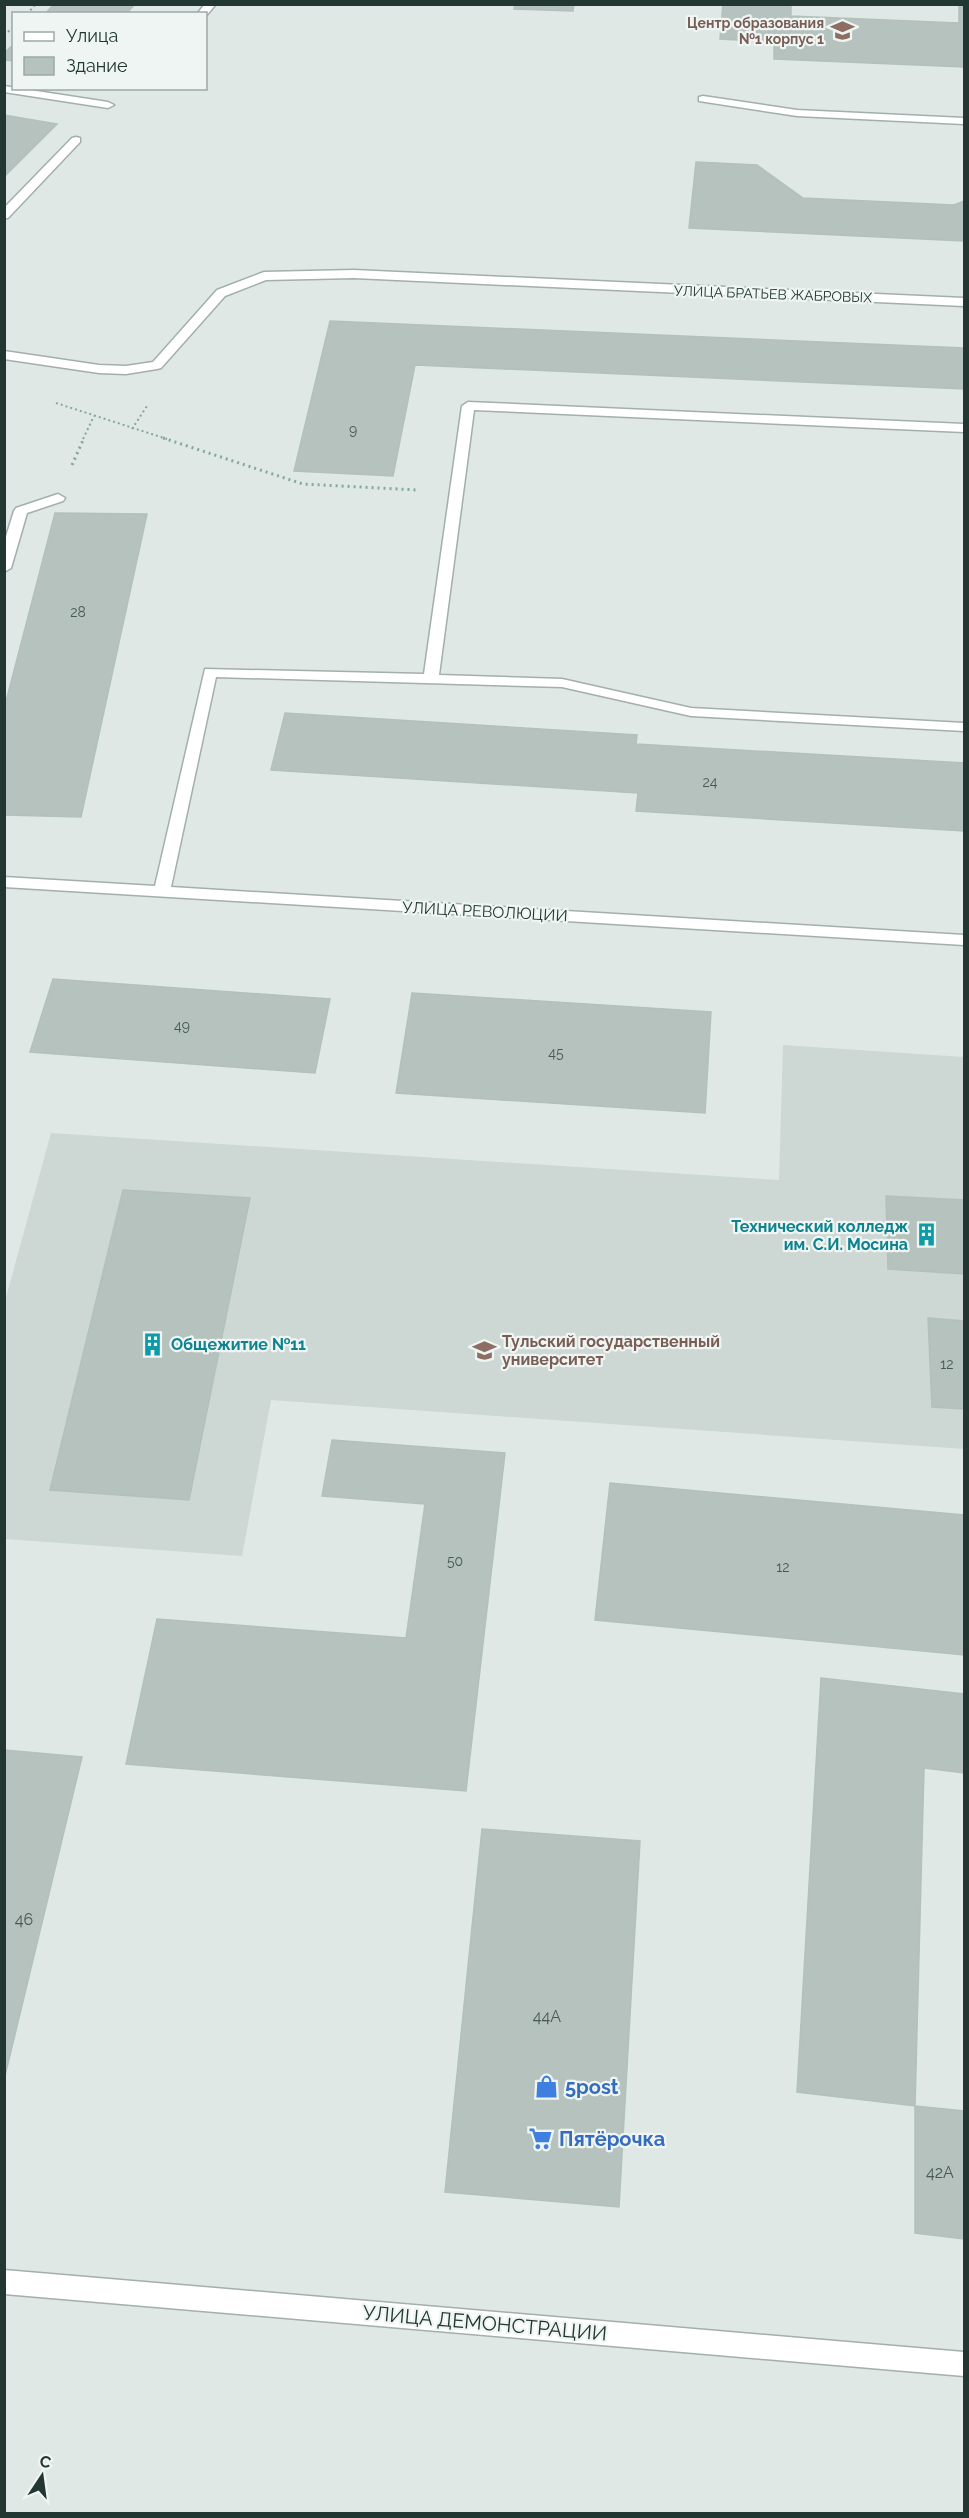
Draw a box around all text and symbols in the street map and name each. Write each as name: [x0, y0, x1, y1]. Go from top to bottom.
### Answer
legend: [12, 12, 207, 90]
place label: Центр образования №1 корпус 1: [687, 15, 824, 47]
school or university icon: Центр образования №1 корпус 1: [829, 18, 855, 44]
text: Улица: [66, 25, 118, 46]
text: Здание: [66, 55, 128, 76]
street label: УЛИЦА БРАТЬЕВ ЖАБРОВЫХ: [674, 283, 872, 305]
house number: 9: [349, 422, 357, 438]
house number: 28: [70, 604, 86, 620]
house number: 24: [703, 774, 718, 790]
street label: УЛИЦА РЕВОЛЮЦИИ: [402, 898, 568, 925]
house number: 49: [174, 1018, 190, 1034]
house number: 45: [548, 1045, 564, 1061]
place label: Технический колледж им. С.И. Мосина: [731, 1217, 908, 1254]
building icon: Технический колледж им. С.И. Мосина: [913, 1222, 939, 1248]
building icon: Общежитие №11: [140, 1331, 166, 1357]
place label: Тульский государственный университет: [502, 1332, 720, 1369]
place label: Общежитие №11: [171, 1335, 306, 1354]
school or university icon: Тульский государственный университет: [471, 1337, 497, 1363]
house number: 12: [940, 1356, 954, 1372]
house number: 50: [447, 1553, 463, 1569]
house number: 12: [776, 1559, 790, 1575]
house number: 46: [15, 1910, 33, 1929]
house number: 44А: [533, 2007, 561, 2026]
shop icon: 5post: [534, 2074, 560, 2100]
place label: 5post: [565, 2075, 619, 2099]
supermarket icon: Пятёрочка: [528, 2126, 554, 2152]
place label: Пятёрочка: [559, 2127, 665, 2151]
house number: 42А: [926, 2163, 954, 2182]
street label: УЛИЦА ДЕМОНСТРАЦИИ: [362, 2300, 608, 2346]
north arrow: [12, 2446, 72, 2506]
text: С: [38, 2451, 53, 2472]

